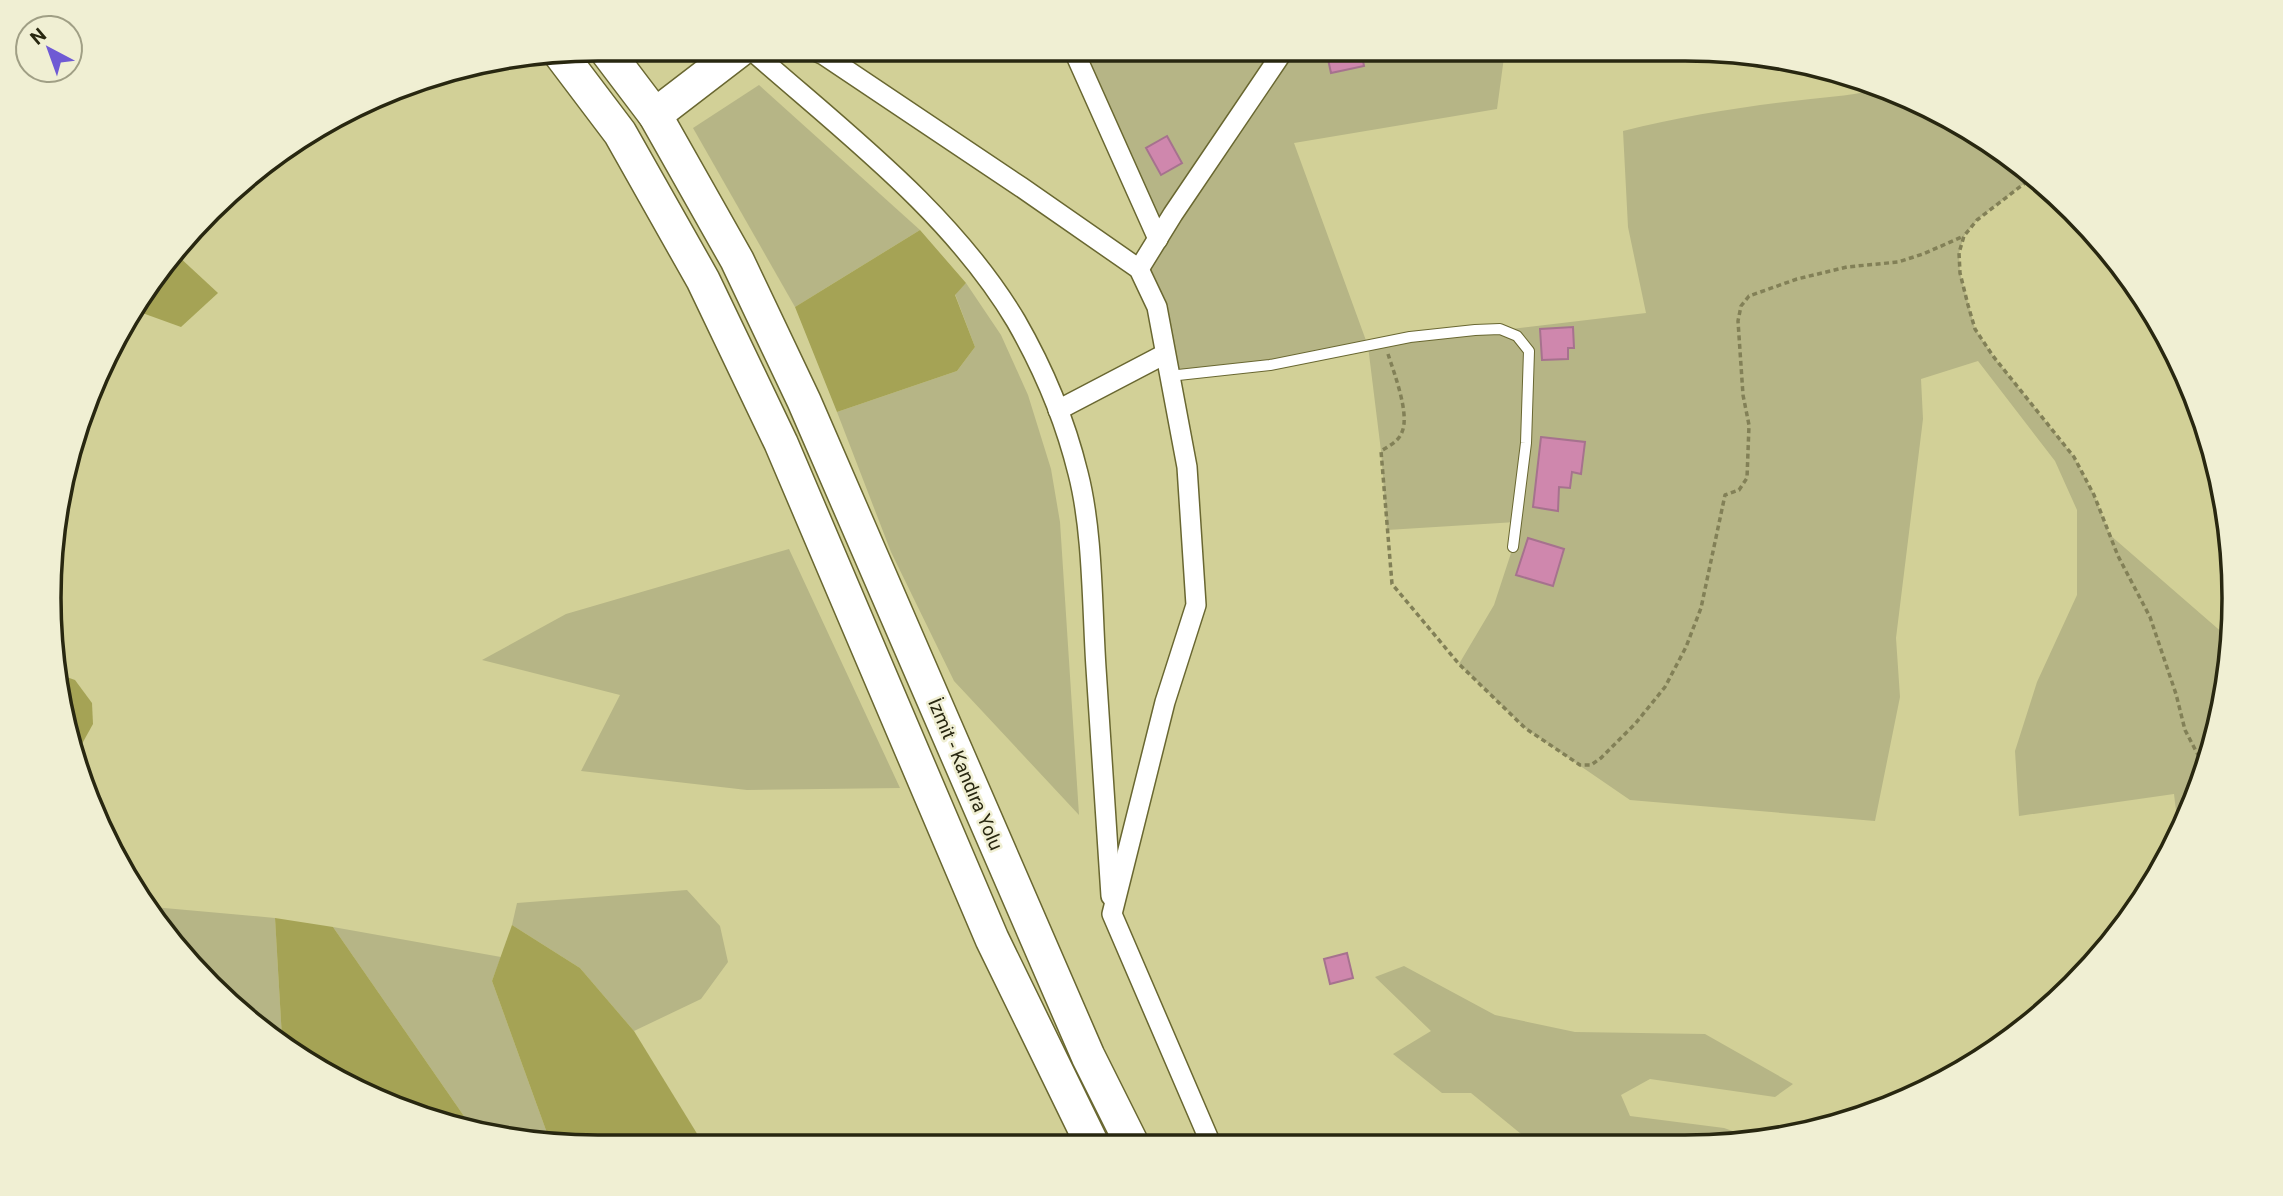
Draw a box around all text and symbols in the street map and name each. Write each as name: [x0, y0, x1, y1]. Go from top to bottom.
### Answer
north arrow: [14, 14, 84, 84]
text: N: [26, 23, 51, 50]
street label: İzmit - Kandıra Yolu: [923, 695, 1008, 854]

